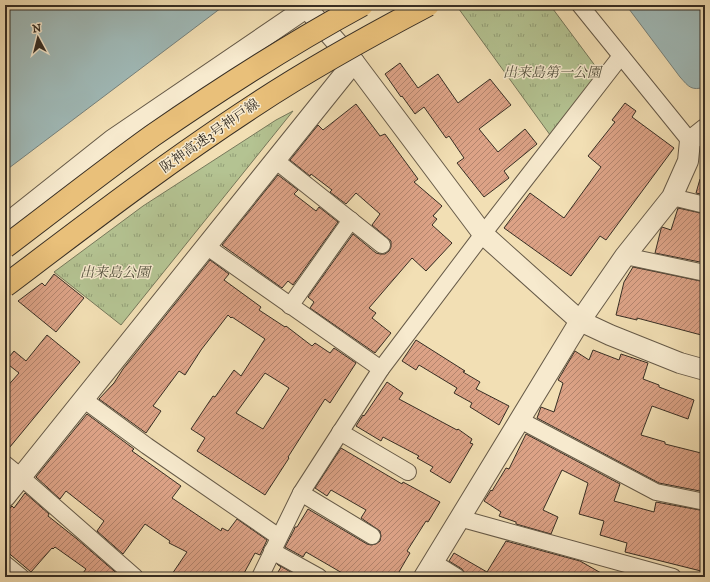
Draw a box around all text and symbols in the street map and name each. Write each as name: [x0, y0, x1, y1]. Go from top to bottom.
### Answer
north arrow: [18, 18, 58, 58]
text: N: [32, 22, 42, 37]
park label: 出来島第一公園: [503, 64, 603, 82]
street label: 阪神高速3号神戸線: [157, 95, 263, 177]
park label: 出来島公園: [80, 264, 152, 282]

